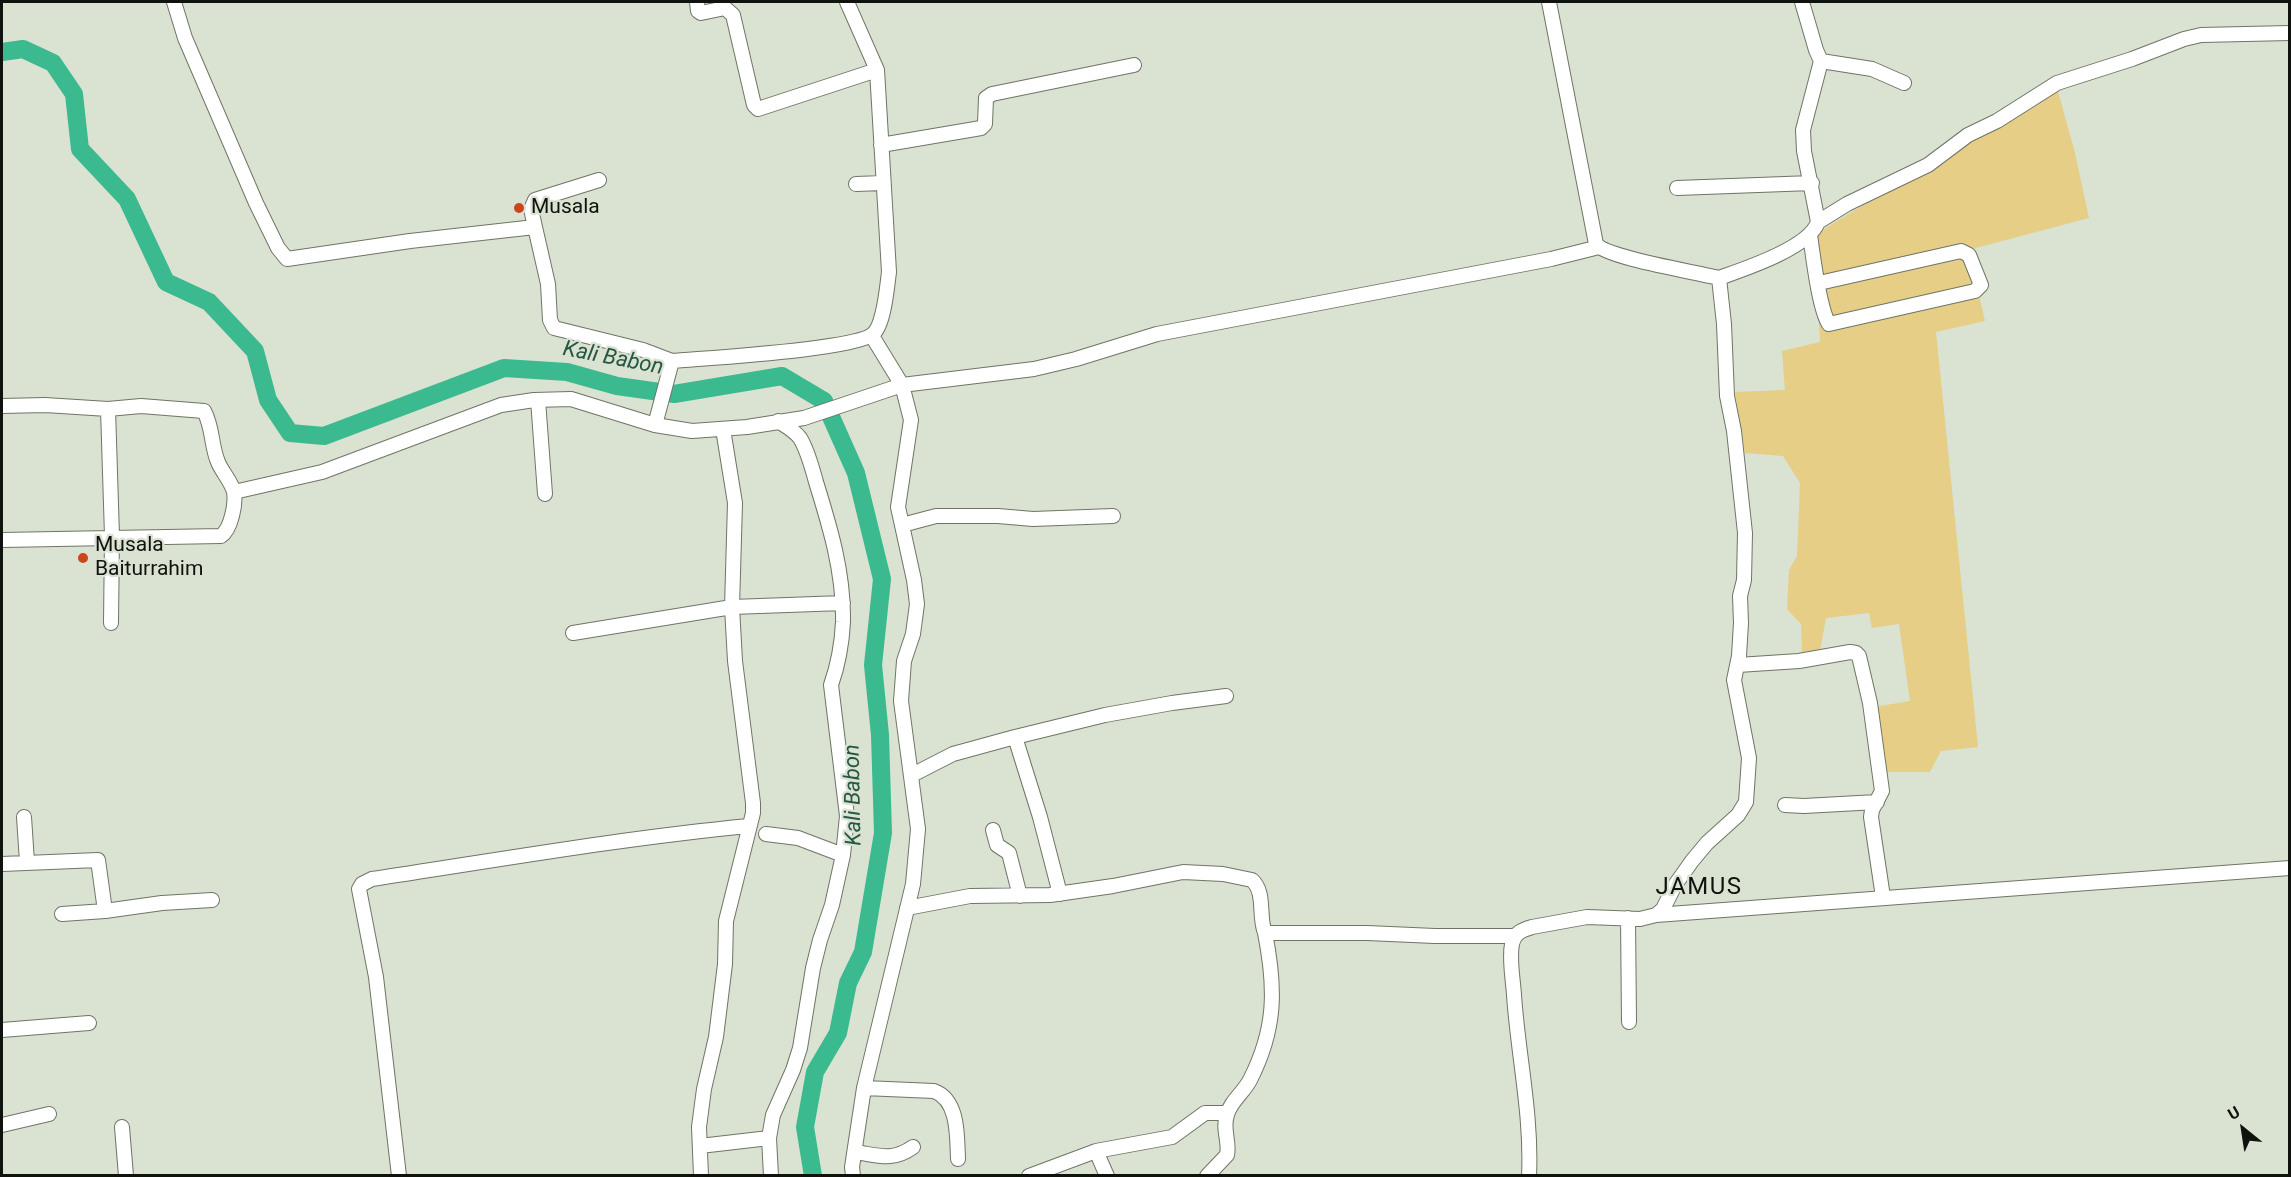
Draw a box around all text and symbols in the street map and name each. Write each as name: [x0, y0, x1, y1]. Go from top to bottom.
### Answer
place label: Musala: [531, 195, 600, 221]
marker: Musala: [512, 201, 526, 215]
water label: Kali Babon: [561, 336, 665, 382]
place label: Musala Baiturrahim: [95, 533, 203, 583]
marker: Musala Baiturrahim: [76, 551, 90, 565]
water label: Kali Babon: [840, 744, 868, 846]
district label: JAMUS: [1656, 874, 1742, 902]
north arrow: [2213, 1099, 2273, 1159]
text: U: [2224, 1102, 2243, 1124]

